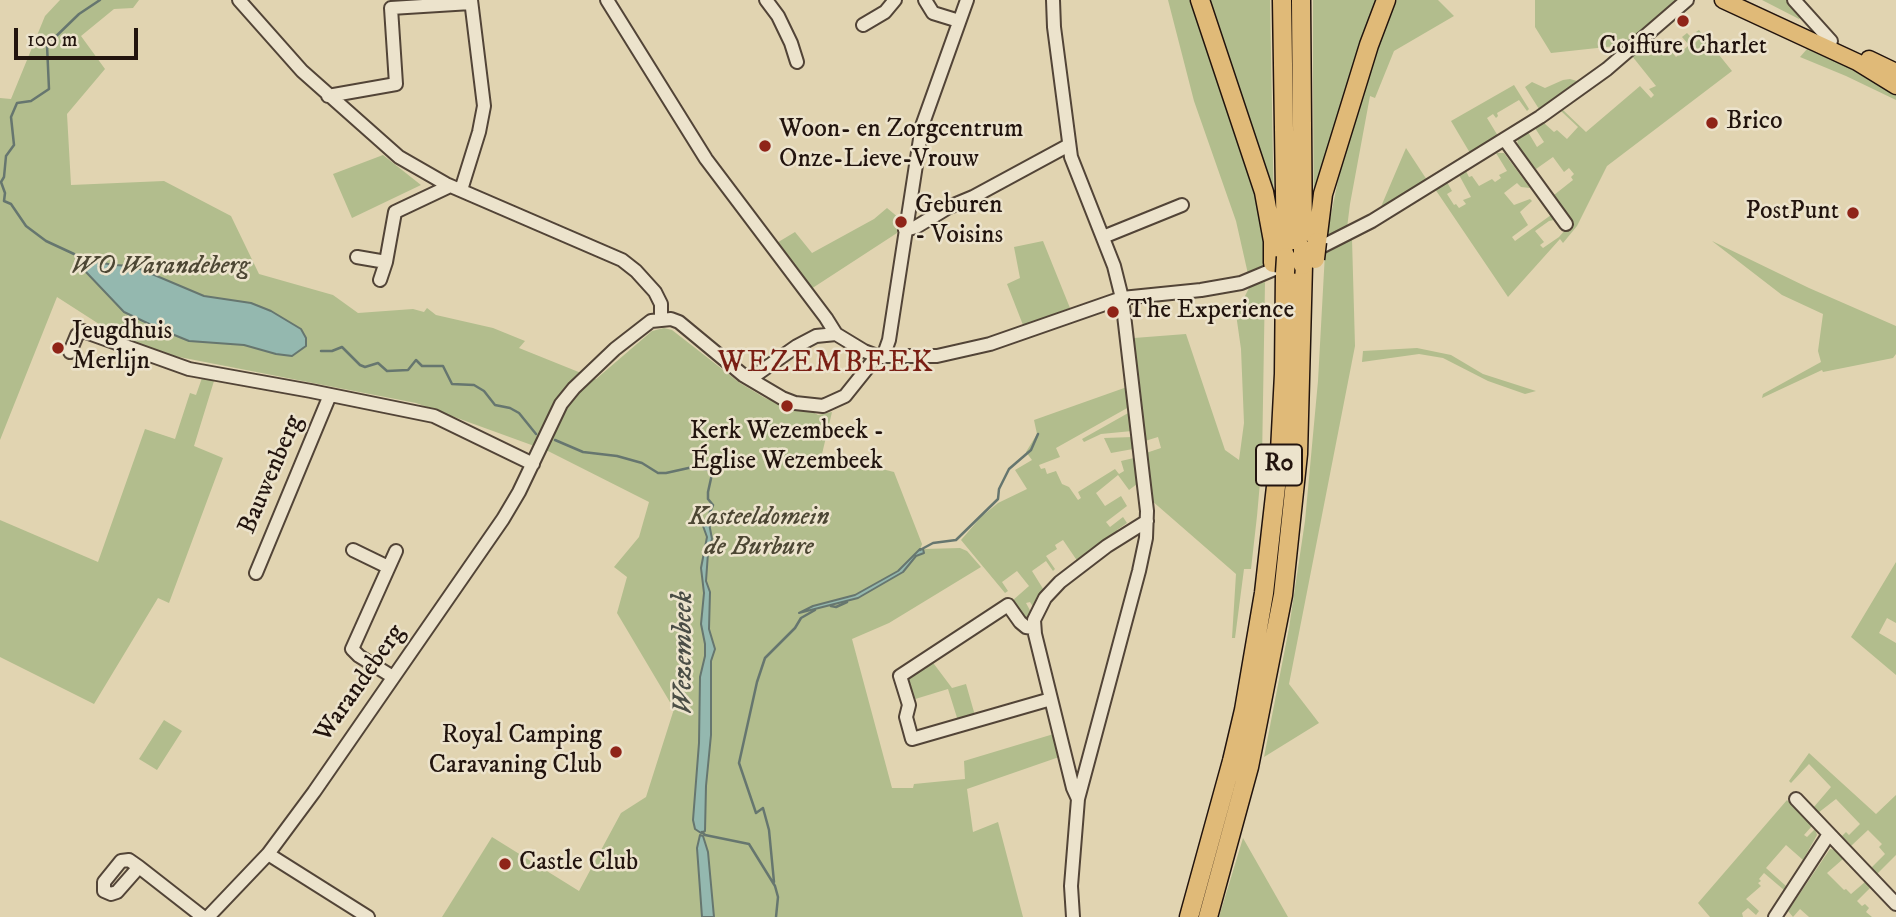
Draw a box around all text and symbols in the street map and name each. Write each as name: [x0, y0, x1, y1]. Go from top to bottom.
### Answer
marker: Coiffure Charlet: [1675, 13, 1691, 29]
scale bar: [18, 14, 142, 58]
text: 100 m: [27, 27, 78, 53]
place label: Coiffure Charlet: [1599, 32, 1767, 64]
place label: Brico: [1726, 107, 1783, 139]
place label: Woon- en Zorgcentrum Onze-Lieve-Vrouw: [779, 115, 1024, 176]
marker: Brico: [1704, 115, 1720, 131]
marker: Woon- en Zorgcentrum Onze-Lieve-Vrouw: [757, 138, 773, 154]
place label: Geburen - Voisins: [915, 191, 1003, 252]
place label: PostPunt: [1745, 197, 1839, 229]
marker: PostPunt: [1845, 205, 1861, 221]
marker: Geburen - Voisins: [893, 214, 909, 230]
park label: WO Warandeberg: [71, 252, 249, 284]
place label: The Experience: [1127, 296, 1294, 328]
marker: The Experience: [1105, 304, 1121, 320]
place label: Jeugdhuis Merlijn: [72, 317, 172, 378]
marker: Jeugdhuis Merlijn: [50, 340, 66, 356]
district label: WEZEMBEEK: [719, 347, 933, 383]
marker: Kerk Wezembeek - Église Wezembeek: [779, 398, 795, 414]
street label: Bauwenberg: [233, 411, 311, 539]
place label: Kerk Wezembeek - Église Wezembeek: [690, 417, 884, 478]
road number: R0: [1256, 444, 1302, 486]
park label: Kasteeldomein de Burbure: [689, 503, 829, 564]
water label: Wezembeek: [668, 591, 702, 715]
street label: Warandeberg: [309, 619, 413, 749]
place label: Royal Camping Caravaning Club: [429, 721, 602, 782]
marker: Royal Camping Caravaning Club: [608, 744, 624, 760]
place label: Castle Club: [519, 848, 638, 880]
marker: Castle Club: [497, 856, 513, 872]

